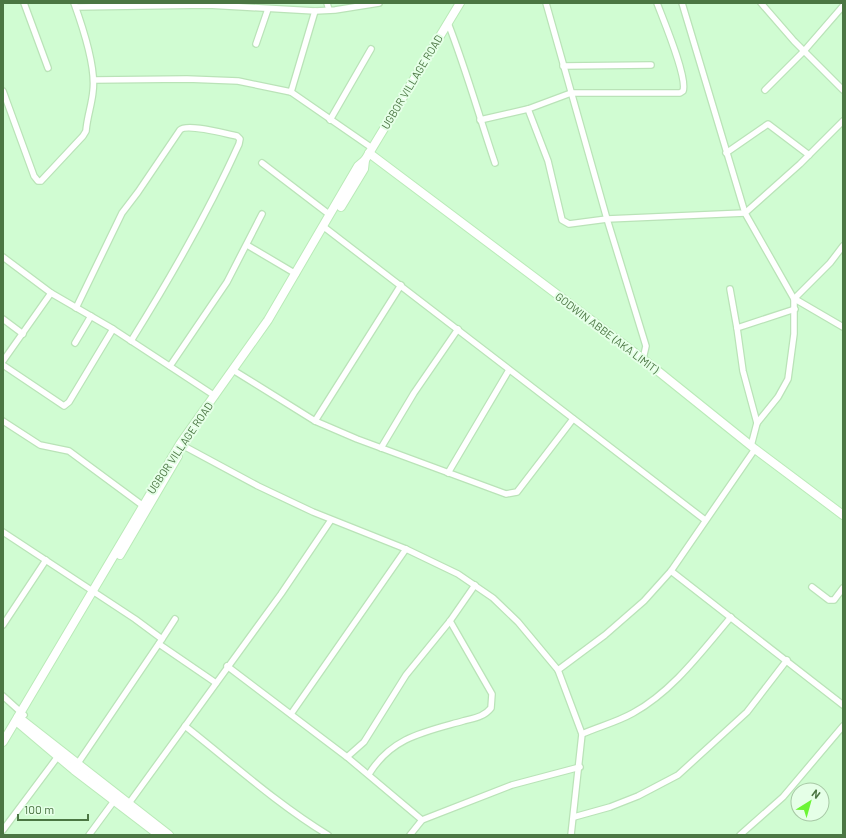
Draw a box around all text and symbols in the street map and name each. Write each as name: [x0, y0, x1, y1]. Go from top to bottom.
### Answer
street label: UGBOR VILLAGE ROAD: [378, 32, 445, 131]
street label: GODWIN ABBE (AKA LIMIT): [553, 289, 662, 376]
street label: UGBOR VILLAGE ROAD: [144, 399, 215, 496]
north arrow: [790, 782, 830, 822]
text: N: [809, 786, 823, 801]
scale bar: [18, 796, 88, 822]
text: 100 m: [24, 802, 54, 816]

